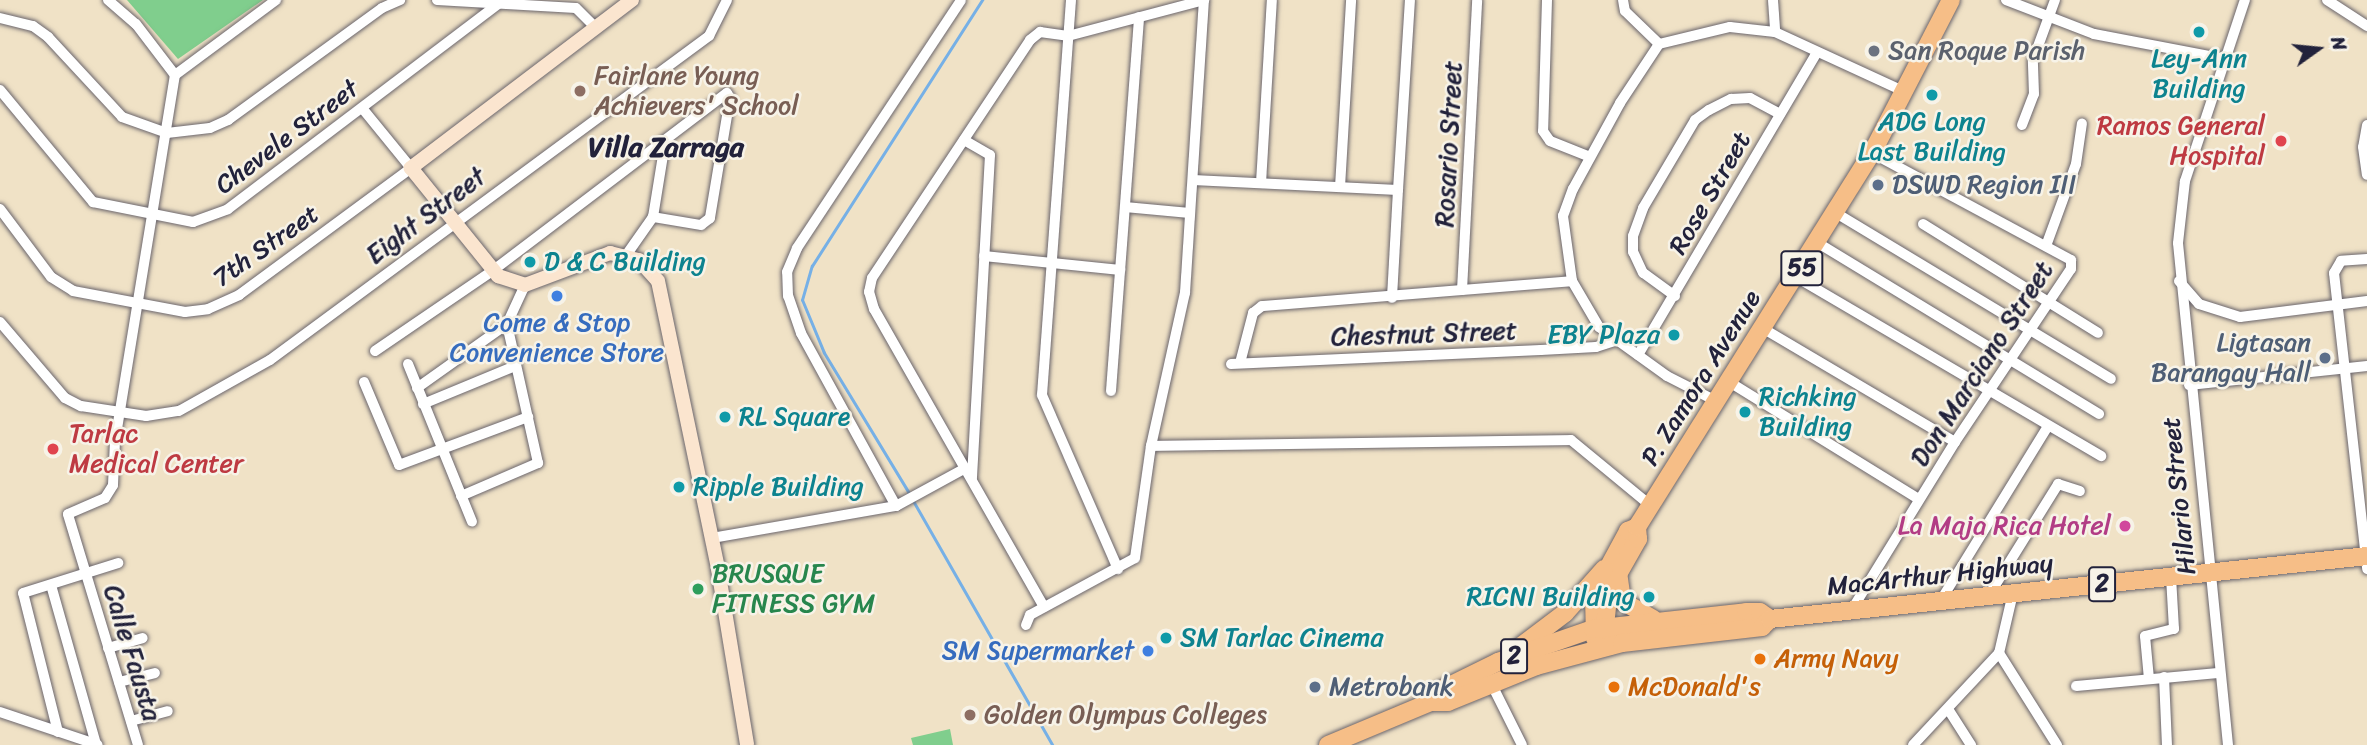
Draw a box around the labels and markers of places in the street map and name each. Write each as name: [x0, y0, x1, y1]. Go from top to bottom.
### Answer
marker: Ley-Ann Building: [2191, 24, 2207, 40]
place label: San Roque Parish: [1888, 35, 2085, 67]
marker: San Roque Parish: [1866, 43, 1882, 59]
place label: Ley-Ann Building: [2151, 43, 2247, 104]
place label: Fairlane Young Achievers' School: [594, 60, 799, 122]
marker: Fairlane Young Achievers' School: [572, 83, 588, 99]
marker: ADG Long Last Building: [1924, 87, 1940, 103]
place label: ADG Long Last Building: [1858, 106, 2006, 168]
place label: Ramos General Hospital: [2096, 110, 2265, 172]
marker: Ramos General Hospital: [2271, 131, 2291, 151]
place label: DSWD Region III: [1892, 169, 2076, 201]
marker: DSWD Region III: [1870, 177, 1886, 193]
place label: D & C Building: [544, 246, 706, 278]
marker: D & C Building: [522, 254, 538, 270]
marker: Come & Stop Convenience Store: [549, 288, 565, 304]
place label: Come & Stop Convenience Store: [449, 307, 665, 368]
place label: EBY Plaza: [1546, 319, 1660, 351]
marker: EBY Plaza: [1666, 327, 1682, 343]
place label: Ligtasan Barangay Hall: [2151, 327, 2311, 388]
marker: Ligtasan Barangay Hall: [2317, 350, 2333, 366]
place label: Richking Building: [1759, 381, 1857, 442]
place label: RL Square: [739, 401, 853, 433]
marker: Richking Building: [1737, 404, 1753, 420]
marker: RL Square: [717, 409, 733, 425]
place label: Tarlac Medical Center: [69, 418, 244, 480]
marker: Tarlac Medical Center: [43, 439, 63, 459]
place label: Ripple Building: [693, 471, 864, 503]
marker: Ripple Building: [671, 479, 687, 495]
place label: La Maja Rica Hotel: [1897, 510, 2111, 542]
marker: La Maja Rica Hotel: [2117, 518, 2133, 534]
place label: BRUSQUE FITNESS GYM: [712, 558, 874, 620]
marker: BRUSQUE FITNESS GYM: [690, 581, 706, 597]
place label: RICNI Building: [1467, 581, 1635, 613]
marker: RICNI Building: [1641, 589, 1657, 605]
place label: SM Tarlac Cinema: [1180, 622, 1385, 654]
marker: SM Tarlac Cinema: [1158, 630, 1174, 646]
place label: SM Supermarket: [939, 635, 1134, 667]
marker: SM Supermarket: [1140, 643, 1156, 659]
place label: Army Navy: [1774, 643, 1898, 675]
marker: Army Navy: [1752, 651, 1768, 667]
place label: Metrobank: [1329, 671, 1454, 703]
place label: McDonald's: [1628, 671, 1761, 703]
marker: Metrobank: [1307, 679, 1323, 695]
marker: McDonald's: [1606, 679, 1622, 695]
place label: Golden Olympus Colleges: [984, 699, 1268, 731]
marker: Golden Olympus Colleges: [962, 707, 978, 723]

